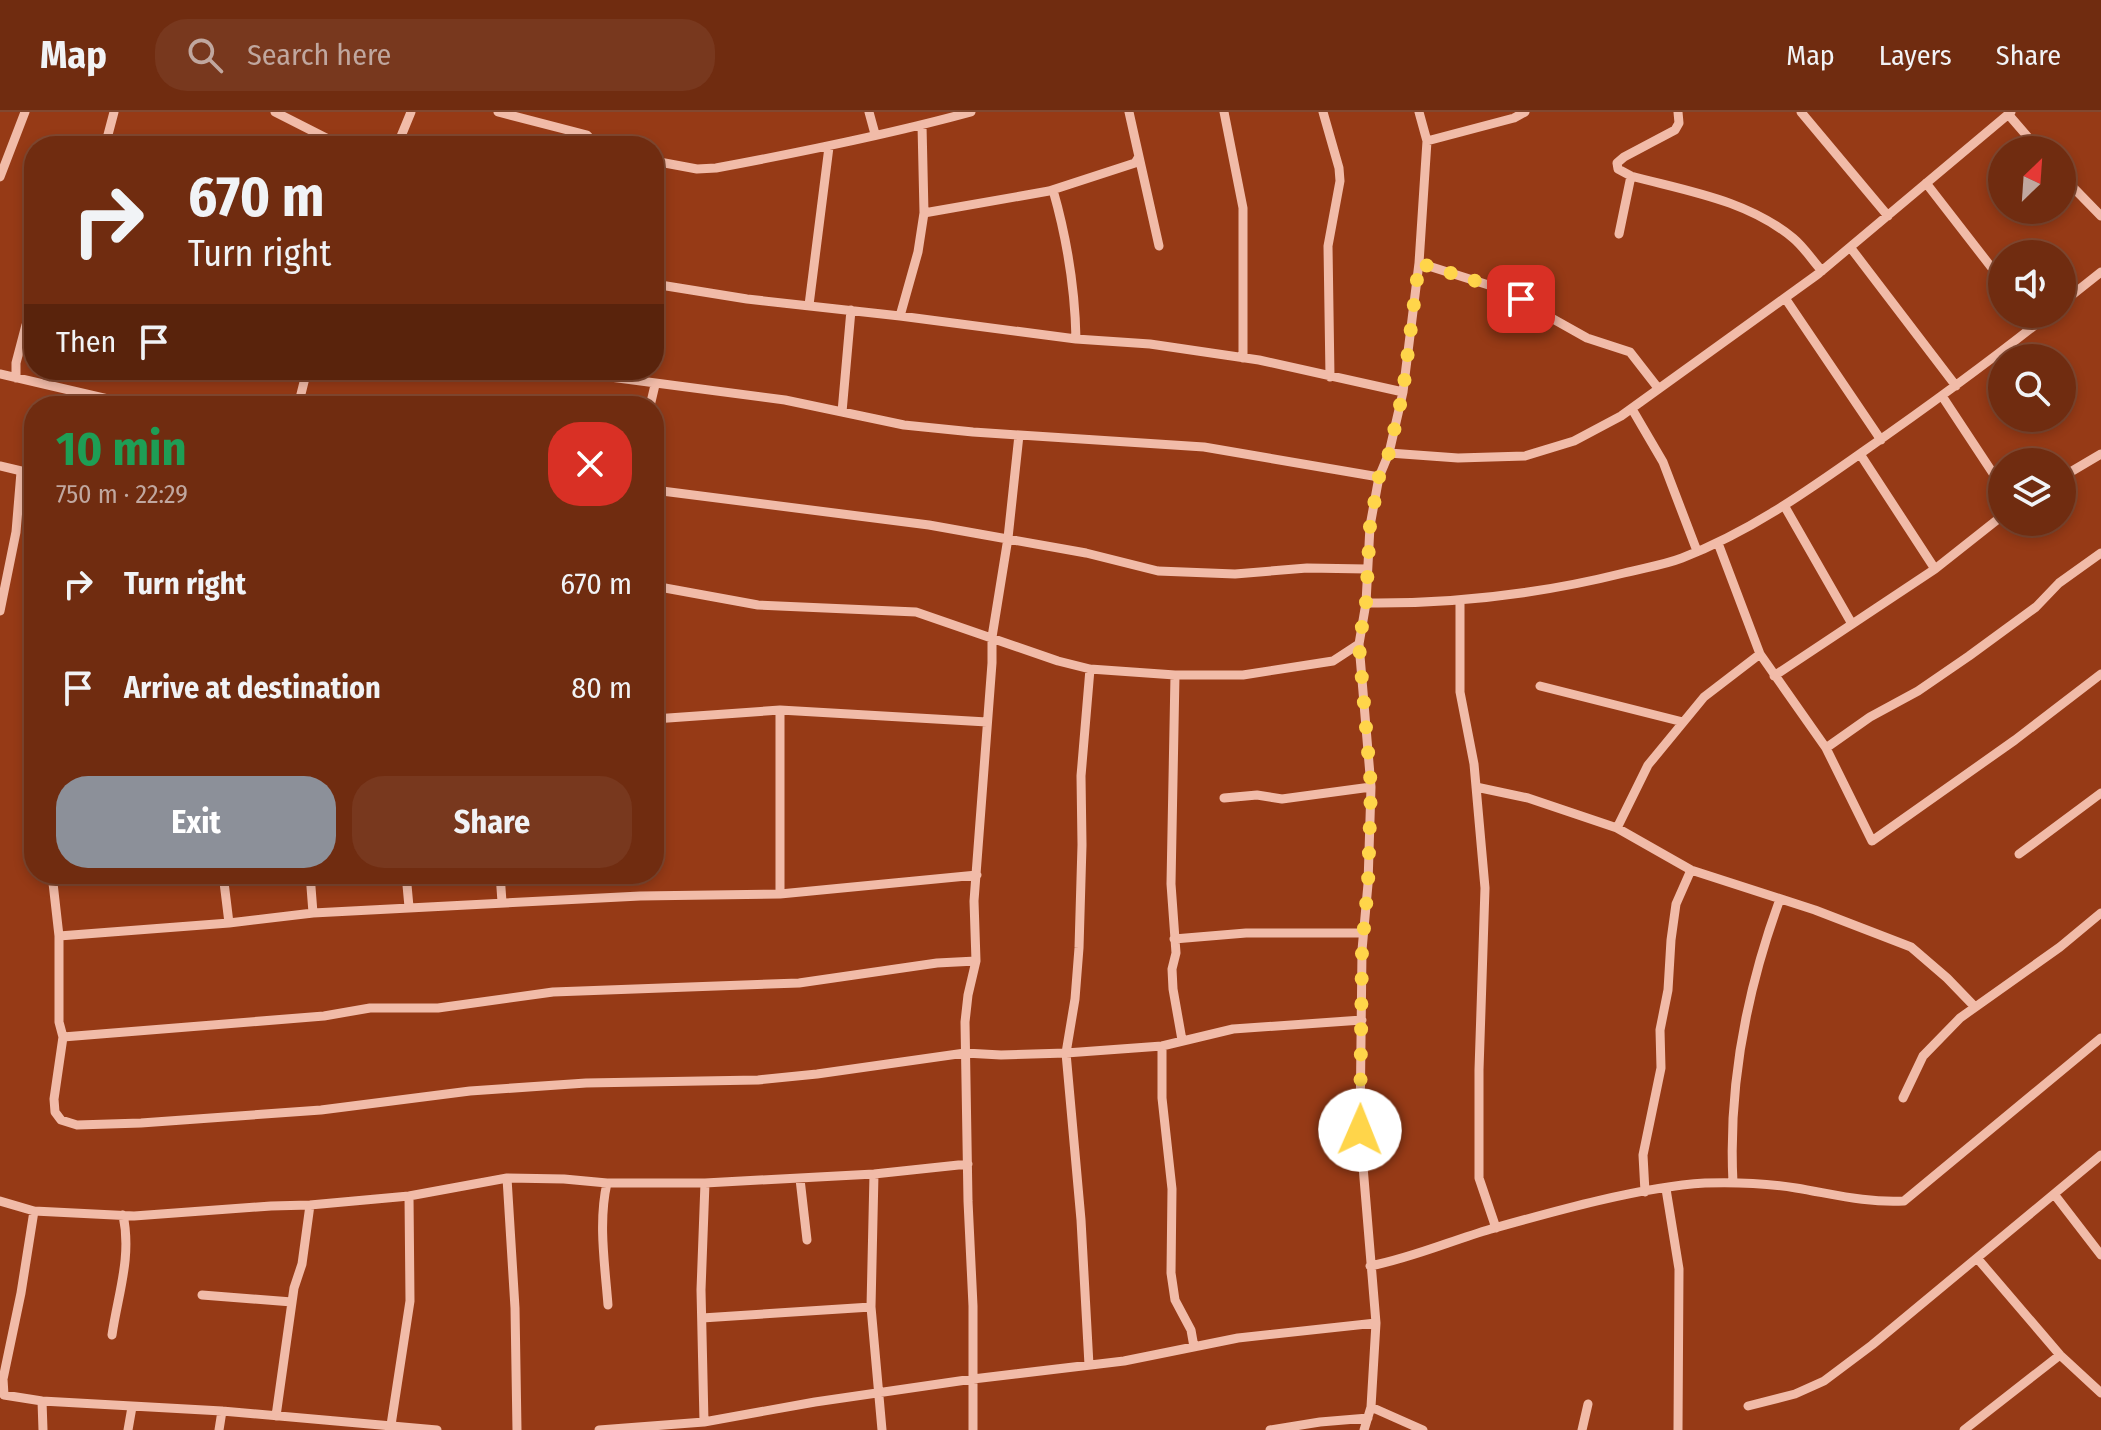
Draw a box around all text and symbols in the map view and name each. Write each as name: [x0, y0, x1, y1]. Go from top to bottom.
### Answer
search box: [155, 19, 715, 91]
text: Map: [40, 32, 107, 78]
icon: search: [183, 33, 227, 77]
text: Search here: [247, 37, 391, 73]
text: Map: [1786, 39, 1835, 72]
text: Layers: [1879, 39, 1952, 72]
text: Share: [1996, 39, 2061, 72]
north arrow: [1988, 136, 2076, 224]
map controls: [1988, 136, 2076, 536]
text: 670 m: [188, 164, 325, 231]
icon: right: [56, 168, 160, 272]
text: Turn right: [188, 232, 331, 276]
button: sound: [1988, 240, 2076, 328]
pin: [1487, 265, 1555, 333]
icon: arrive: [1499, 277, 1543, 321]
icon: arrive: [132, 320, 176, 364]
text: Then: [56, 324, 116, 360]
button: search: [1988, 344, 2076, 432]
text: 10 min: [56, 420, 187, 478]
button: close: [548, 422, 632, 506]
button: layers: [1988, 448, 2076, 536]
text: 750 m · 22:29: [56, 479, 188, 510]
icon: right: [56, 562, 100, 606]
text: Turn right: [124, 566, 246, 602]
text: 670 m: [560, 566, 632, 602]
icon: arrive: [56, 666, 100, 710]
text: Arrive at destination: [124, 670, 381, 706]
text: 80 m: [571, 670, 632, 706]
button: Exit: [56, 776, 336, 868]
button: Share: [352, 776, 632, 868]
position arrow: [1318, 1088, 1402, 1172]

